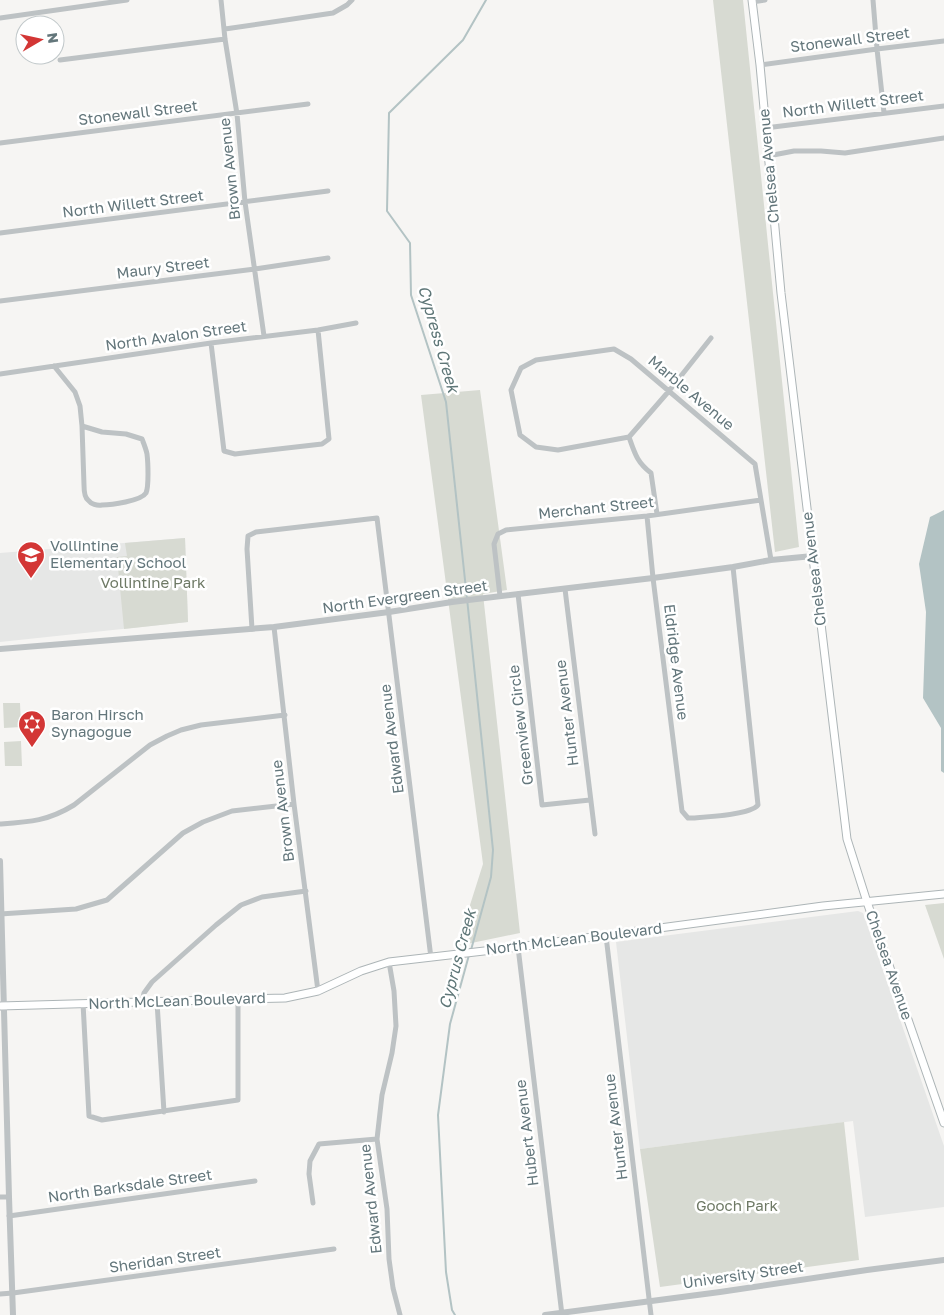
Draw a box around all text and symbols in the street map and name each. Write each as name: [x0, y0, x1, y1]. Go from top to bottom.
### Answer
north arrow: [15, 15, 65, 65]
street label: Stonewall Street: [789, 23, 911, 55]
text: N: [44, 31, 63, 44]
street label: North Willett Street: [781, 85, 925, 121]
street label: Stonewall Street: [77, 96, 199, 128]
street label: Chelsea Avenue: [754, 108, 782, 224]
street label: Brown Avenue: [215, 117, 243, 221]
street label: North Willett Street: [61, 185, 205, 221]
street label: Maury Street: [115, 252, 210, 282]
water label: Cypress Creek: [414, 283, 464, 397]
street label: North Avalon Street: [104, 316, 247, 354]
street label: Marble Avenue: [645, 351, 738, 434]
street label: Merchant Street: [537, 492, 655, 522]
street label: Chelsea Avenue: [797, 511, 829, 627]
place label: Vollintine Elementary School: [50, 536, 186, 571]
school or university icon: Vollintine Elementary School: [16, 540, 46, 579]
park label: Vollintine Park: [100, 573, 206, 591]
street label: North Evergreen Street: [321, 575, 489, 617]
street label: Eldridge Avenue: [661, 603, 693, 721]
street label: Hunter Avenue: [551, 659, 581, 767]
street label: Greenview Circle: [504, 664, 536, 786]
street label: Edward Avenue: [375, 683, 407, 795]
place label: Baron Hirsch Synagogue: [51, 705, 144, 740]
synagogue icon: Baron Hirsch Synagogue: [17, 709, 47, 748]
street label: Brown Avenue: [267, 759, 297, 863]
water label: Cyprus Creek: [434, 905, 480, 1011]
street label: Chelsea Avenue: [863, 907, 917, 1022]
street label: North McLean Boulevard: [485, 918, 663, 958]
street label: North McLean Boulevard: [88, 988, 266, 1012]
street label: Hunter Avenue: [600, 1073, 630, 1181]
street label: Hubert Avenue: [511, 1079, 541, 1187]
street label: Edward Avenue: [355, 1143, 385, 1255]
street label: North Barksdale Street: [47, 1165, 213, 1205]
park label: Gooch Park: [696, 1196, 779, 1214]
street label: Sheridan Street: [108, 1242, 222, 1276]
street label: University Street: [681, 1257, 804, 1291]

